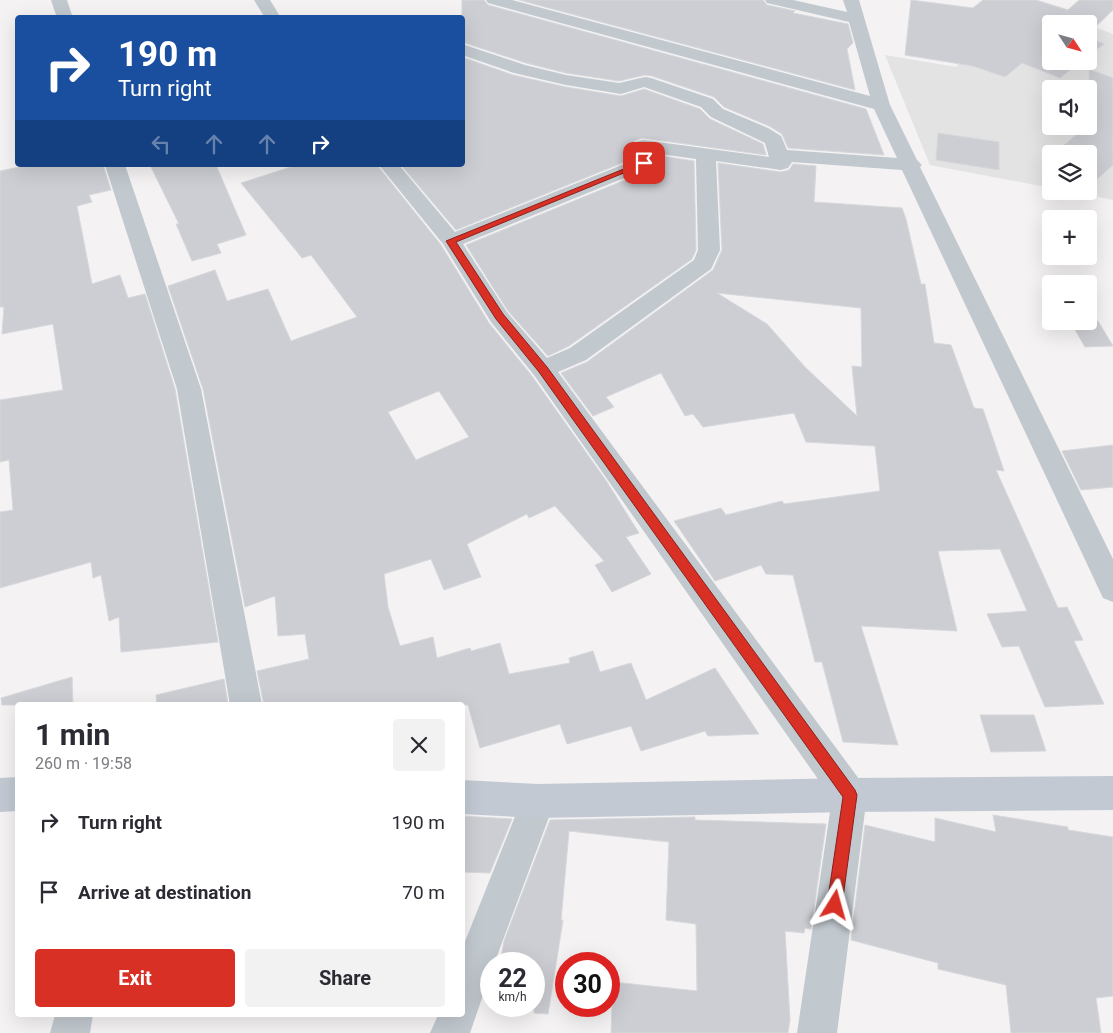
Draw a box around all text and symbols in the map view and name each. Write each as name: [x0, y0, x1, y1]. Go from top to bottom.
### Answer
north arrow: [1042, 15, 1098, 70]
map controls: [1042, 15, 1097, 330]
text: 190 m: [118, 34, 217, 75]
icon: right: [35, 35, 100, 100]
text: Turn right: [118, 76, 212, 101]
button: sound: [1042, 80, 1097, 135]
icon: left: [147, 130, 175, 158]
icon: ahead: [200, 130, 228, 158]
icon: ahead: [253, 130, 281, 158]
icon: right: [306, 130, 334, 158]
pin: [623, 142, 665, 184]
button: layers: [1042, 145, 1097, 200]
icon: arrive: [630, 149, 658, 177]
button: +: [1042, 210, 1097, 265]
button: −: [1042, 275, 1097, 330]
text: 1 min: [35, 717, 110, 752]
button: close: [393, 719, 445, 771]
text: 260 m · 19:58: [35, 754, 132, 773]
icon: right: [35, 808, 63, 836]
text: Turn right: [78, 811, 162, 834]
text: 190 m: [392, 811, 445, 834]
icon: arrive: [35, 878, 63, 906]
position arrow: [808, 878, 860, 930]
text: Arrive at destination: [78, 881, 251, 904]
text: 70 m: [402, 881, 445, 904]
button: Exit: [35, 949, 235, 1007]
button: Share: [245, 949, 445, 1007]
speed limit sign: 30: [555, 952, 620, 1017]
text: 22: [498, 964, 527, 993]
text: km/h: [498, 990, 527, 1004]

